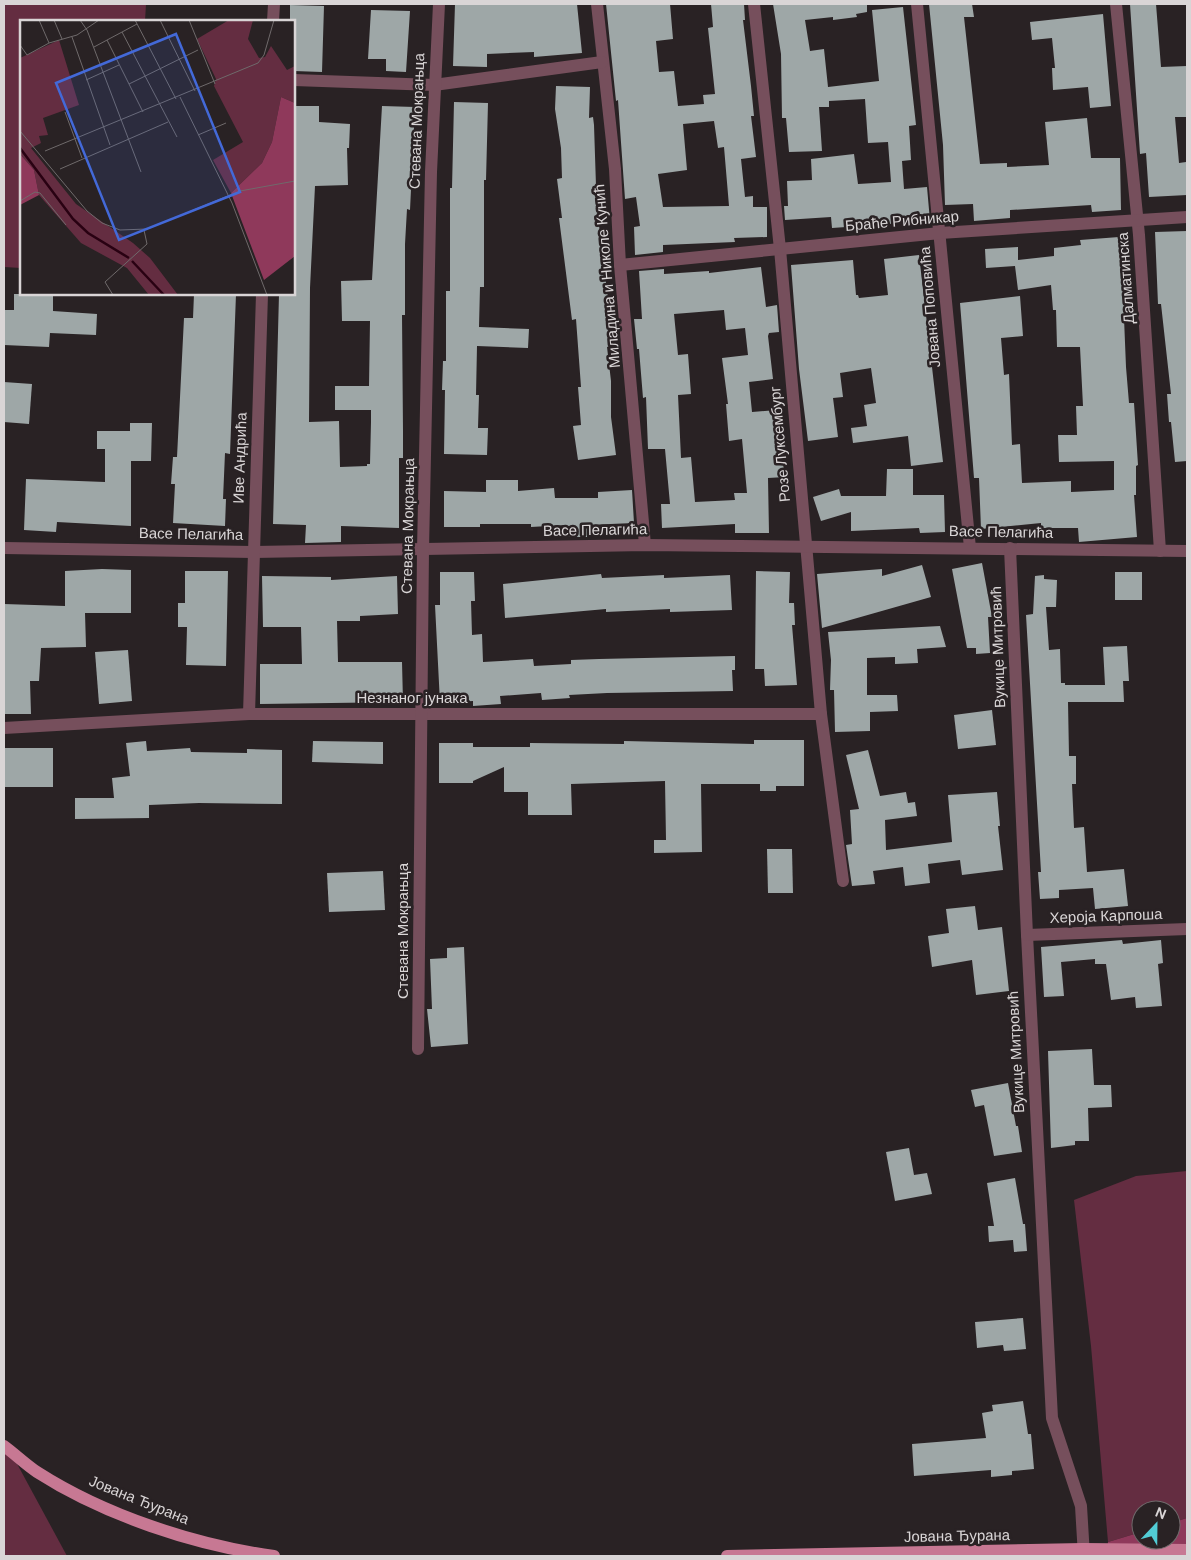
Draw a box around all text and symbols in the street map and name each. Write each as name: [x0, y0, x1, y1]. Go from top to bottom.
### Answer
inset map: [20, 20, 295, 295]
street label: Стевана Мокрањца: [405, 52, 429, 189]
street label: Миладина и Николе Кунић: [589, 183, 625, 369]
street label: Браће Рибникар: [844, 206, 960, 236]
street label: Далматинска: [1113, 231, 1139, 325]
street label: Јована Поповића: [915, 245, 945, 368]
street label: Розе Луксембург: [765, 385, 795, 503]
street label: Иве Андрића: [228, 411, 252, 504]
street label: Стевана Мокрањца: [397, 457, 419, 594]
street label: Васе Пелагића: [543, 519, 648, 541]
street label: Васе Пелагића: [949, 521, 1054, 543]
street label: Васе Пелагића: [139, 523, 244, 545]
street label: Вукице Митровић: [986, 586, 1010, 708]
street label: Незнаног јунака: [356, 688, 468, 708]
street label: Стевана Мокрањца: [393, 862, 413, 999]
street label: Хероја Карпоша: [1049, 904, 1163, 928]
street label: Вукице Митровић: [1003, 990, 1029, 1114]
street label: Јована Ђурана: [86, 1471, 193, 1529]
north arrow: [1131, 1500, 1181, 1550]
text: N: [1153, 1503, 1169, 1523]
street label: Јована Ђурана: [904, 1525, 1011, 1547]

